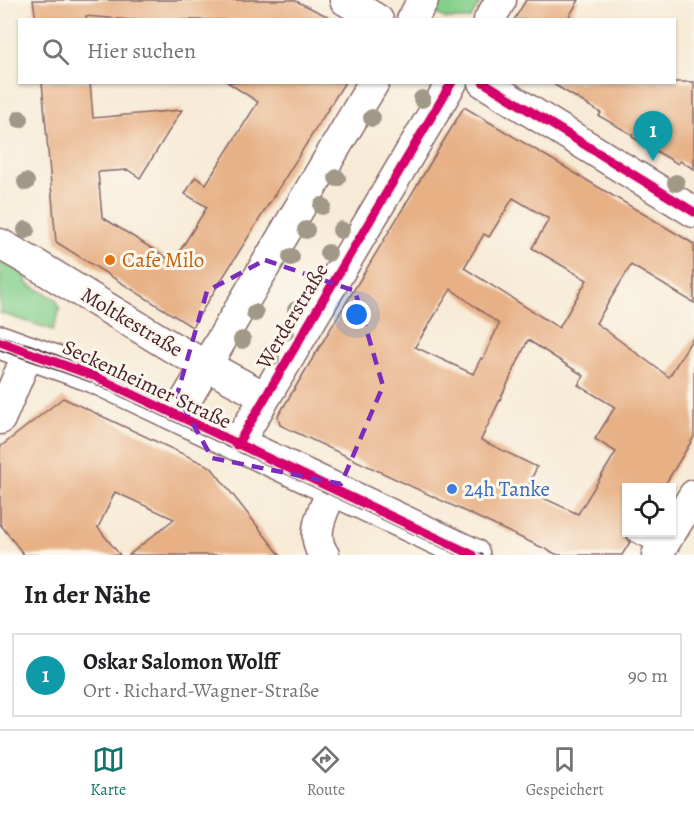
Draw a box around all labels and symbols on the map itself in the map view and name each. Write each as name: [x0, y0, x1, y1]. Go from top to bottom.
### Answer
pin: 1: [634, 112, 672, 161]
place label: Cafe Milo: [122, 246, 204, 274]
marker: Cafe Milo: [103, 253, 117, 267]
street label: Werderstraße: [249, 258, 335, 375]
street label: Moltkestraße: [76, 281, 188, 363]
your location: [342, 300, 371, 329]
street label: Seckenheimer Straße: [58, 333, 236, 435]
place label: 24h Tanke: [464, 475, 550, 503]
marker: 24h Tanke: [445, 482, 459, 496]

